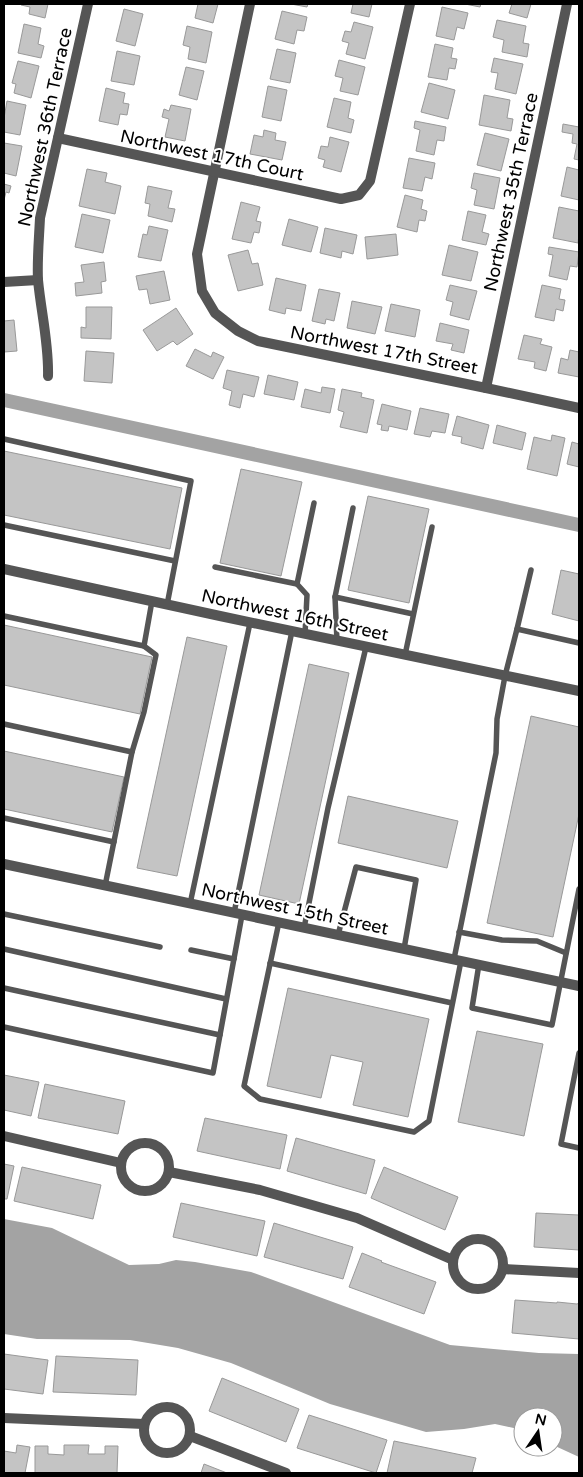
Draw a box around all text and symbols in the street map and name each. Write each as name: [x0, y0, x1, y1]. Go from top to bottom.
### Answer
street label: Northwest 36th Terrace: [13, 25, 77, 229]
street label: Northwest 35th Terrace: [479, 90, 543, 294]
street label: Northwest 17th Court: [118, 125, 306, 185]
street label: Northwest 17th Street: [288, 321, 480, 379]
street label: Northwest 16th Street: [199, 584, 391, 646]
street label: Northwest 15th Street: [199, 878, 391, 940]
north arrow: [513, 1407, 563, 1457]
text: N: [533, 1410, 548, 1429]

